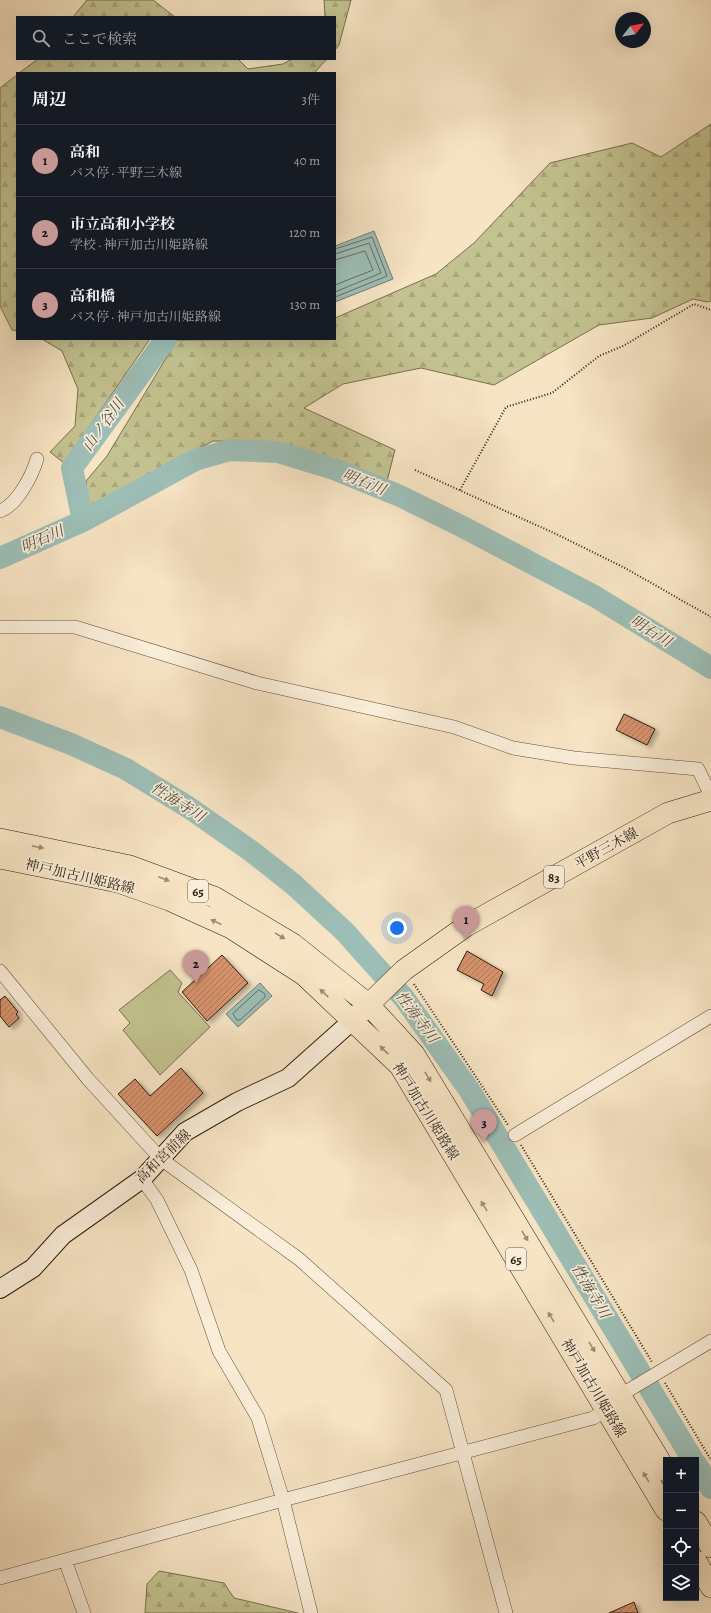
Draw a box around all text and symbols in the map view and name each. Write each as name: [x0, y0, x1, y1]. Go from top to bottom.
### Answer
north arrow: [615, 12, 651, 48]
search box: [16, 16, 336, 60]
icon: search: [30, 27, 52, 49]
text: ここで検索: [62, 29, 137, 49]
text: 周辺: [32, 88, 66, 111]
text: 3件: [302, 91, 320, 108]
text: 高和: [70, 142, 100, 162]
text: 1: [43, 152, 47, 169]
text: 40 m: [294, 152, 320, 169]
text: バス停 · 平野三木線: [70, 164, 182, 181]
text: 市立高和小学校: [70, 214, 175, 234]
text: 2: [42, 224, 48, 241]
text: 120 m: [289, 224, 320, 241]
text: 学校 · 神戸加古川姫路線: [70, 236, 208, 253]
text: 高和橋: [70, 286, 115, 306]
text: 3: [42, 296, 48, 313]
text: 130 m: [290, 296, 320, 313]
text: バス停 · 神戸加古川姫路線: [70, 308, 221, 325]
water label: 山ノ谷川: [77, 393, 130, 455]
water label: 明石川: [339, 464, 390, 500]
water label: 明石川: [17, 520, 68, 557]
water label: 明石川: [627, 611, 677, 652]
water label: 性海寺川: [147, 778, 210, 827]
street label: 平野三木線: [571, 823, 641, 874]
one-way arrow: [32, 845, 44, 851]
street label: 神戸加古川姫路線: [23, 855, 137, 898]
road number: 83: [544, 866, 564, 888]
one-way arrow: [158, 876, 170, 882]
road number: 65: [188, 880, 208, 902]
pin: 1: [453, 906, 479, 939]
your location: [387, 918, 407, 938]
one-way arrow: [211, 919, 222, 925]
one-way arrow: [274, 933, 286, 940]
pin: 2: [183, 950, 209, 983]
water label: 性海寺川: [391, 987, 444, 1049]
one-way arrow: [319, 988, 329, 998]
one-way arrow: [379, 1045, 389, 1055]
street label: 神戸加古川姫路線: [388, 1059, 463, 1164]
one-way arrow: [425, 1071, 432, 1083]
pin: 3: [471, 1109, 497, 1142]
street label: 高和宮前線: [132, 1125, 195, 1188]
one-way arrow: [481, 1200, 488, 1212]
one-way arrow: [521, 1230, 528, 1242]
road number: 65: [506, 1248, 526, 1270]
water label: 性海寺川: [567, 1260, 616, 1324]
one-way arrow: [547, 1312, 555, 1322]
street label: 神戸加古川姫路線: [557, 1335, 631, 1441]
one-way arrow: [588, 1341, 595, 1353]
map controls: [663, 1457, 699, 1601]
button: +: [663, 1457, 699, 1493]
one-way arrow: [643, 1471, 650, 1483]
button: −: [663, 1493, 699, 1529]
button: locate: [663, 1529, 699, 1565]
button: layers: [663, 1565, 699, 1601]

